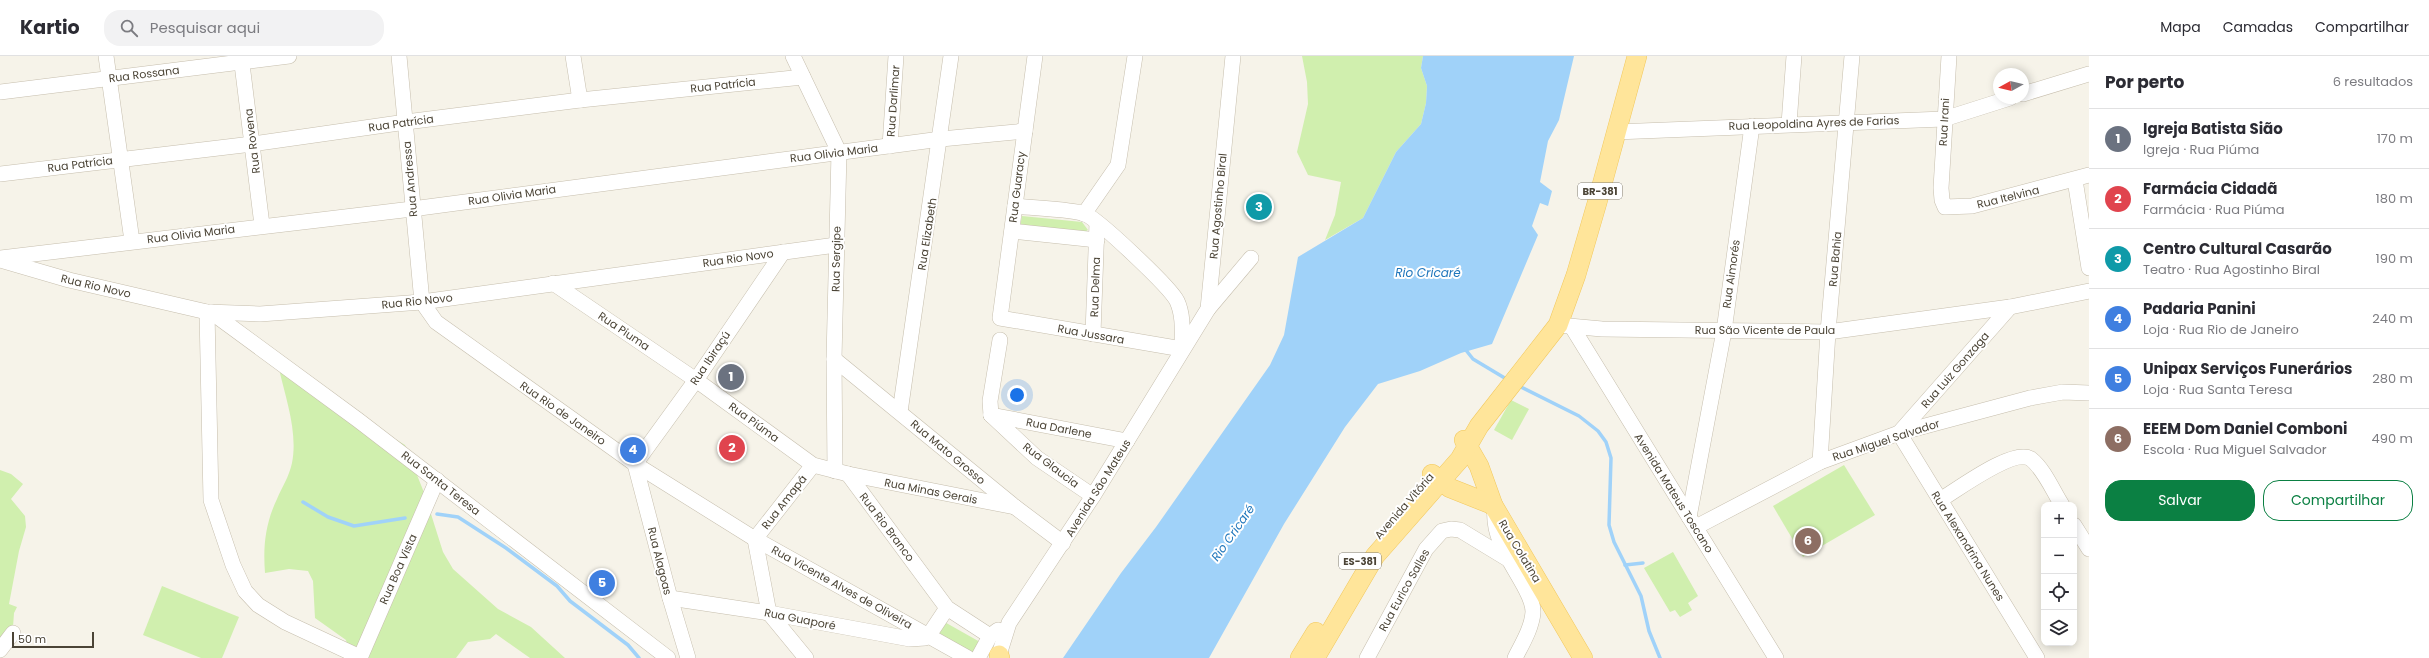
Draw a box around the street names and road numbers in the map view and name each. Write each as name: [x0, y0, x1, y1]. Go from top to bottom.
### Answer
street label: Rua Rossana: [108, 62, 180, 86]
street label: Rua Darlimar: [883, 65, 903, 137]
street label: Rua Patrícia: [690, 74, 756, 96]
street label: Rua Irani: [1935, 97, 1953, 146]
street label: Rua Rovena: [240, 108, 264, 174]
street label: Rua Patrícia: [367, 111, 435, 135]
street label: Rua Leopoldina Ayres de Farias: [1728, 112, 1900, 134]
street label: Rua Olivia Maria: [789, 140, 879, 166]
street label: Rua Andressa: [399, 141, 421, 217]
street label: Rua Guaracy: [1005, 150, 1029, 223]
street label: Rua Patrícia: [46, 152, 114, 176]
street label: Rua Agostinho Biral: [1205, 152, 1231, 260]
street label: Rua Olivia Maria: [467, 181, 557, 209]
street label: Rua Itelvina: [1975, 182, 2041, 212]
road number: BR-381: [1578, 183, 1622, 199]
street label: Rua Elizabeth: [913, 197, 941, 271]
street label: Rua Olivia Maria: [146, 221, 236, 247]
street label: Rua Sergipe: [827, 226, 845, 292]
street label: Rua Bahia: [1825, 231, 1845, 287]
street label: Rua Aimorés: [1718, 238, 1744, 309]
street label: Rua Rio Novo: [702, 245, 774, 271]
street label: Rua Delma: [1086, 257, 1104, 317]
street label: Rua Rio Novo: [59, 270, 133, 302]
street label: Rua Rio Novo: [381, 289, 453, 313]
street label: Rua Piuma: [595, 308, 653, 354]
street label: Rua Jussara: [1056, 320, 1126, 348]
street label: Rua São Vicente de Paula: [1695, 322, 1835, 338]
street label: Rua Ibiraçú: [686, 328, 734, 388]
street label: Rua Luiz Gonzaga: [1917, 328, 1993, 412]
street label: Rua Rio de Janeiro: [517, 377, 609, 449]
street label: Rua Piúma: [725, 398, 783, 446]
street label: Rua Darlene: [1025, 414, 1093, 442]
street label: Rua Miguel Salvador: [1830, 415, 1942, 465]
street label: Rua Mato Grosso: [907, 416, 989, 488]
street label: Avenida Mateus Toscano: [1631, 430, 1717, 556]
street label: Avenida São Mateus: [1061, 436, 1135, 540]
street label: Rua Glaucia: [1020, 439, 1082, 491]
street label: Rua Santa Teresa: [398, 447, 484, 519]
street label: Avenida Vitória: [1371, 469, 1437, 543]
street label: Rua Amapá: [758, 471, 810, 533]
street label: Rua Minas Gerais: [883, 474, 979, 508]
street label: Rua Alexandrina Nunes: [1928, 488, 2009, 604]
street label: Rua Rio Branco: [856, 489, 918, 565]
street label: Rua Colatina: [1495, 516, 1545, 586]
street label: Rua Alagoas: [644, 525, 676, 597]
street label: Rua Boa Vista: [375, 531, 421, 607]
street label: Rua Vicente Alves de Oliveira: [769, 542, 915, 632]
street label: Rua Eurico Salles: [1375, 546, 1433, 634]
road number: ES-381: [1339, 553, 1381, 569]
street label: Rua Guaporé: [763, 604, 837, 634]

